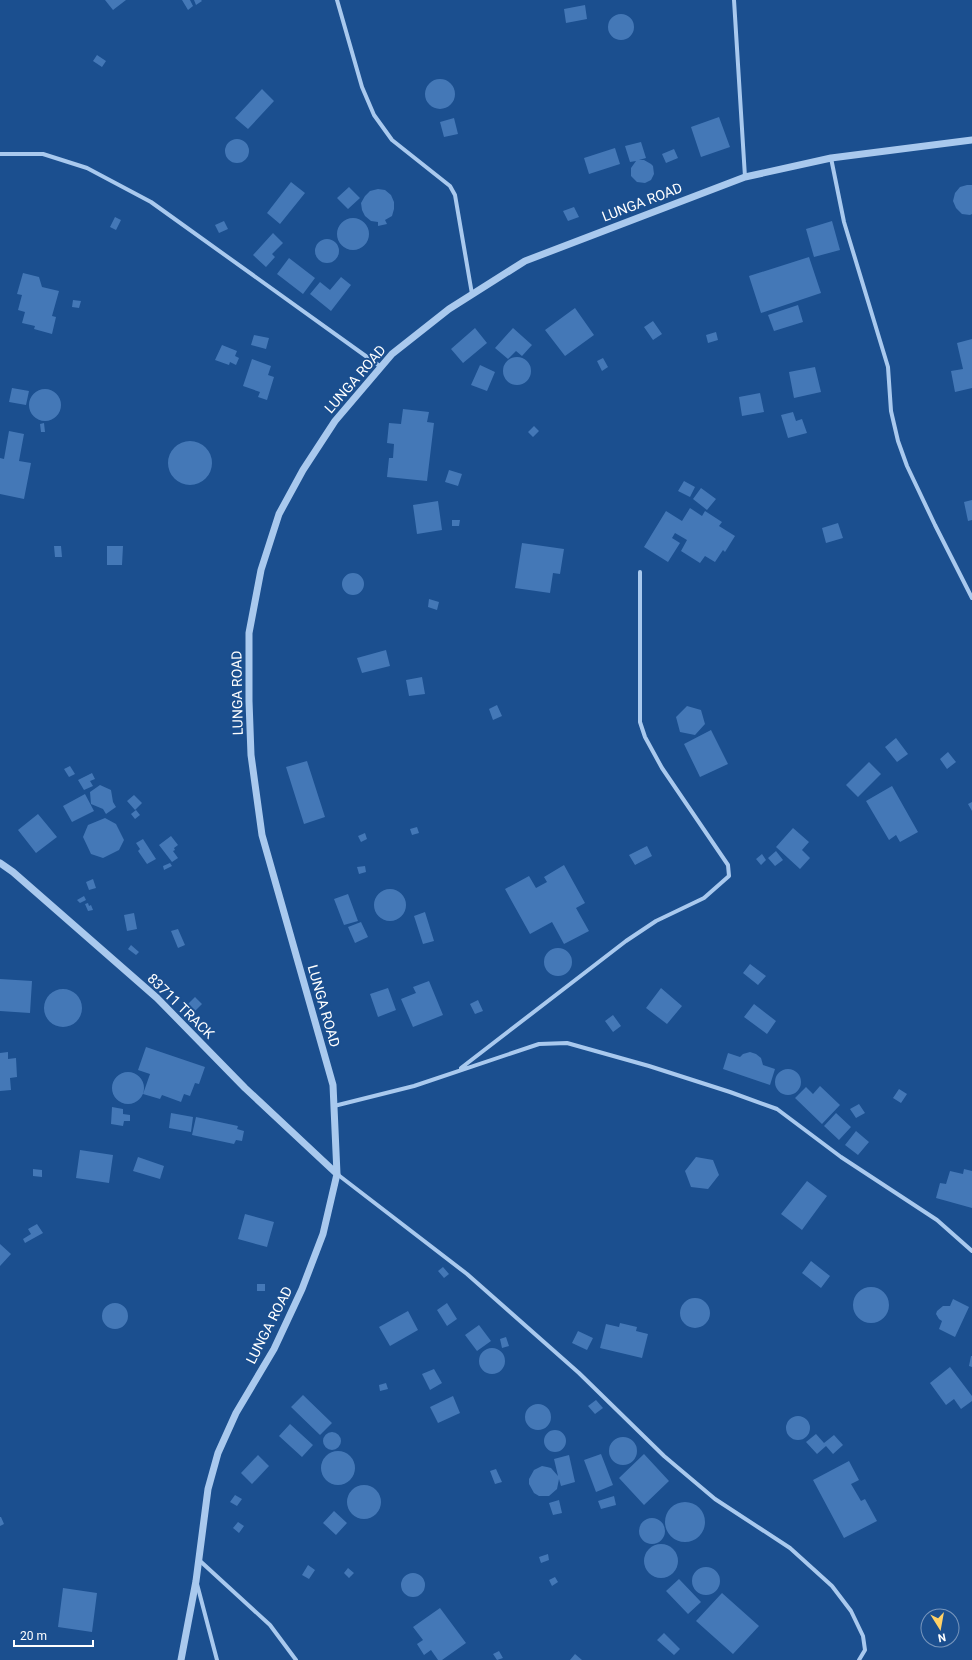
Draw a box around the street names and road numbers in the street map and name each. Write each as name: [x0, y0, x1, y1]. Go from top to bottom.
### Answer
street label: LUNGA ROAD: [600, 179, 684, 225]
street label: LUNGA ROAD: [321, 342, 389, 416]
street label: LUNGA ROAD: [228, 650, 246, 736]
street label: LUNGA ROAD: [305, 963, 343, 1049]
street label: 83711 TRACK: [144, 970, 218, 1042]
street label: LUNGA ROAD: [243, 1284, 295, 1366]

